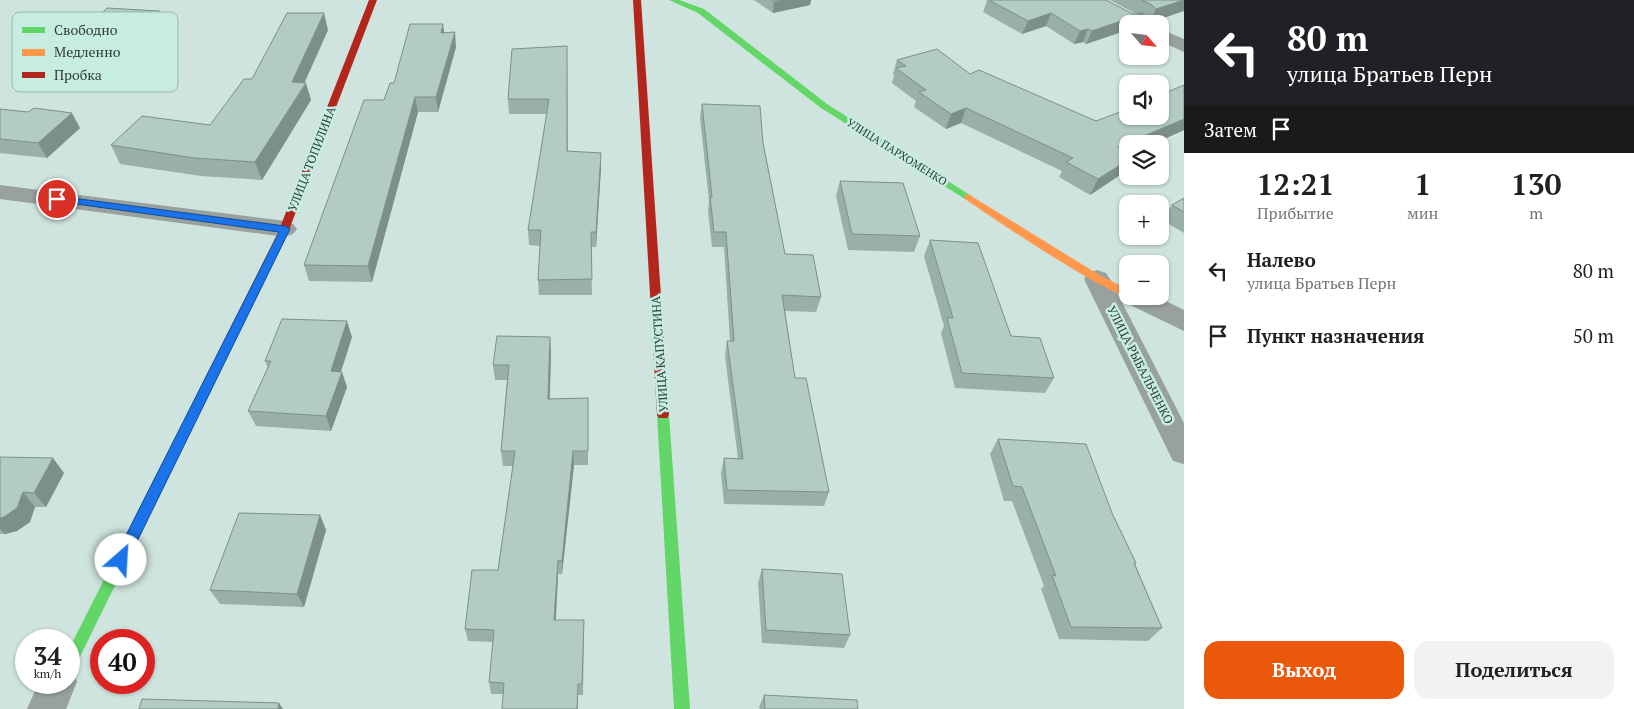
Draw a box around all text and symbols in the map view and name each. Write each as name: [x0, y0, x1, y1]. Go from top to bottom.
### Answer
legend: [12, 12, 178, 92]
north arrow: [1119, 15, 1169, 65]
map controls: [1119, 15, 1169, 305]
text: 80 m: [1287, 15, 1368, 61]
text: Свободно: [54, 20, 118, 39]
icon: left: [1204, 20, 1269, 85]
text: Медленно: [54, 42, 121, 61]
text: улица Братьев Перн: [1287, 59, 1492, 88]
text: Пробка: [54, 65, 102, 84]
button: sound: [1119, 75, 1169, 125]
street label: УЛИЦА ТОПИЛИНА: [285, 104, 339, 213]
street label: УЛИЦА ПАРХОМЕНКО: [844, 115, 950, 189]
icon: arrive: [1267, 115, 1295, 143]
text: Затем: [1204, 117, 1257, 142]
button: layers: [1119, 135, 1169, 185]
text: 12:21: [1256, 164, 1335, 204]
text: 1: [1414, 164, 1431, 204]
text: 130: [1511, 164, 1562, 204]
pin: [36, 178, 78, 220]
icon: arrive: [43, 185, 71, 213]
button: +: [1119, 195, 1169, 245]
text: Прибытие: [1257, 202, 1334, 224]
text: мин: [1407, 202, 1438, 224]
text: m: [1529, 202, 1543, 224]
text: Налево: [1247, 247, 1316, 272]
button: −: [1119, 255, 1169, 305]
icon: left: [1204, 257, 1232, 285]
text: 80 m: [1573, 258, 1614, 283]
text: улица Братьев Перн: [1247, 272, 1396, 294]
street label: УЛИЦА КАПУСТИНА: [648, 295, 671, 413]
street label: УЛИЦА РЫБАЛЬЧЕНКО: [1104, 303, 1177, 426]
icon: arrive: [1204, 322, 1232, 350]
text: Пункт назначения: [1247, 323, 1424, 348]
text: 50 m: [1573, 323, 1614, 348]
position arrow: [94, 533, 146, 585]
speed limit sign: 40: [90, 629, 155, 694]
text: 34: [33, 639, 62, 672]
button: Выход: [1204, 641, 1404, 699]
button: Поделиться: [1414, 641, 1614, 699]
text: km/h: [34, 666, 61, 681]

